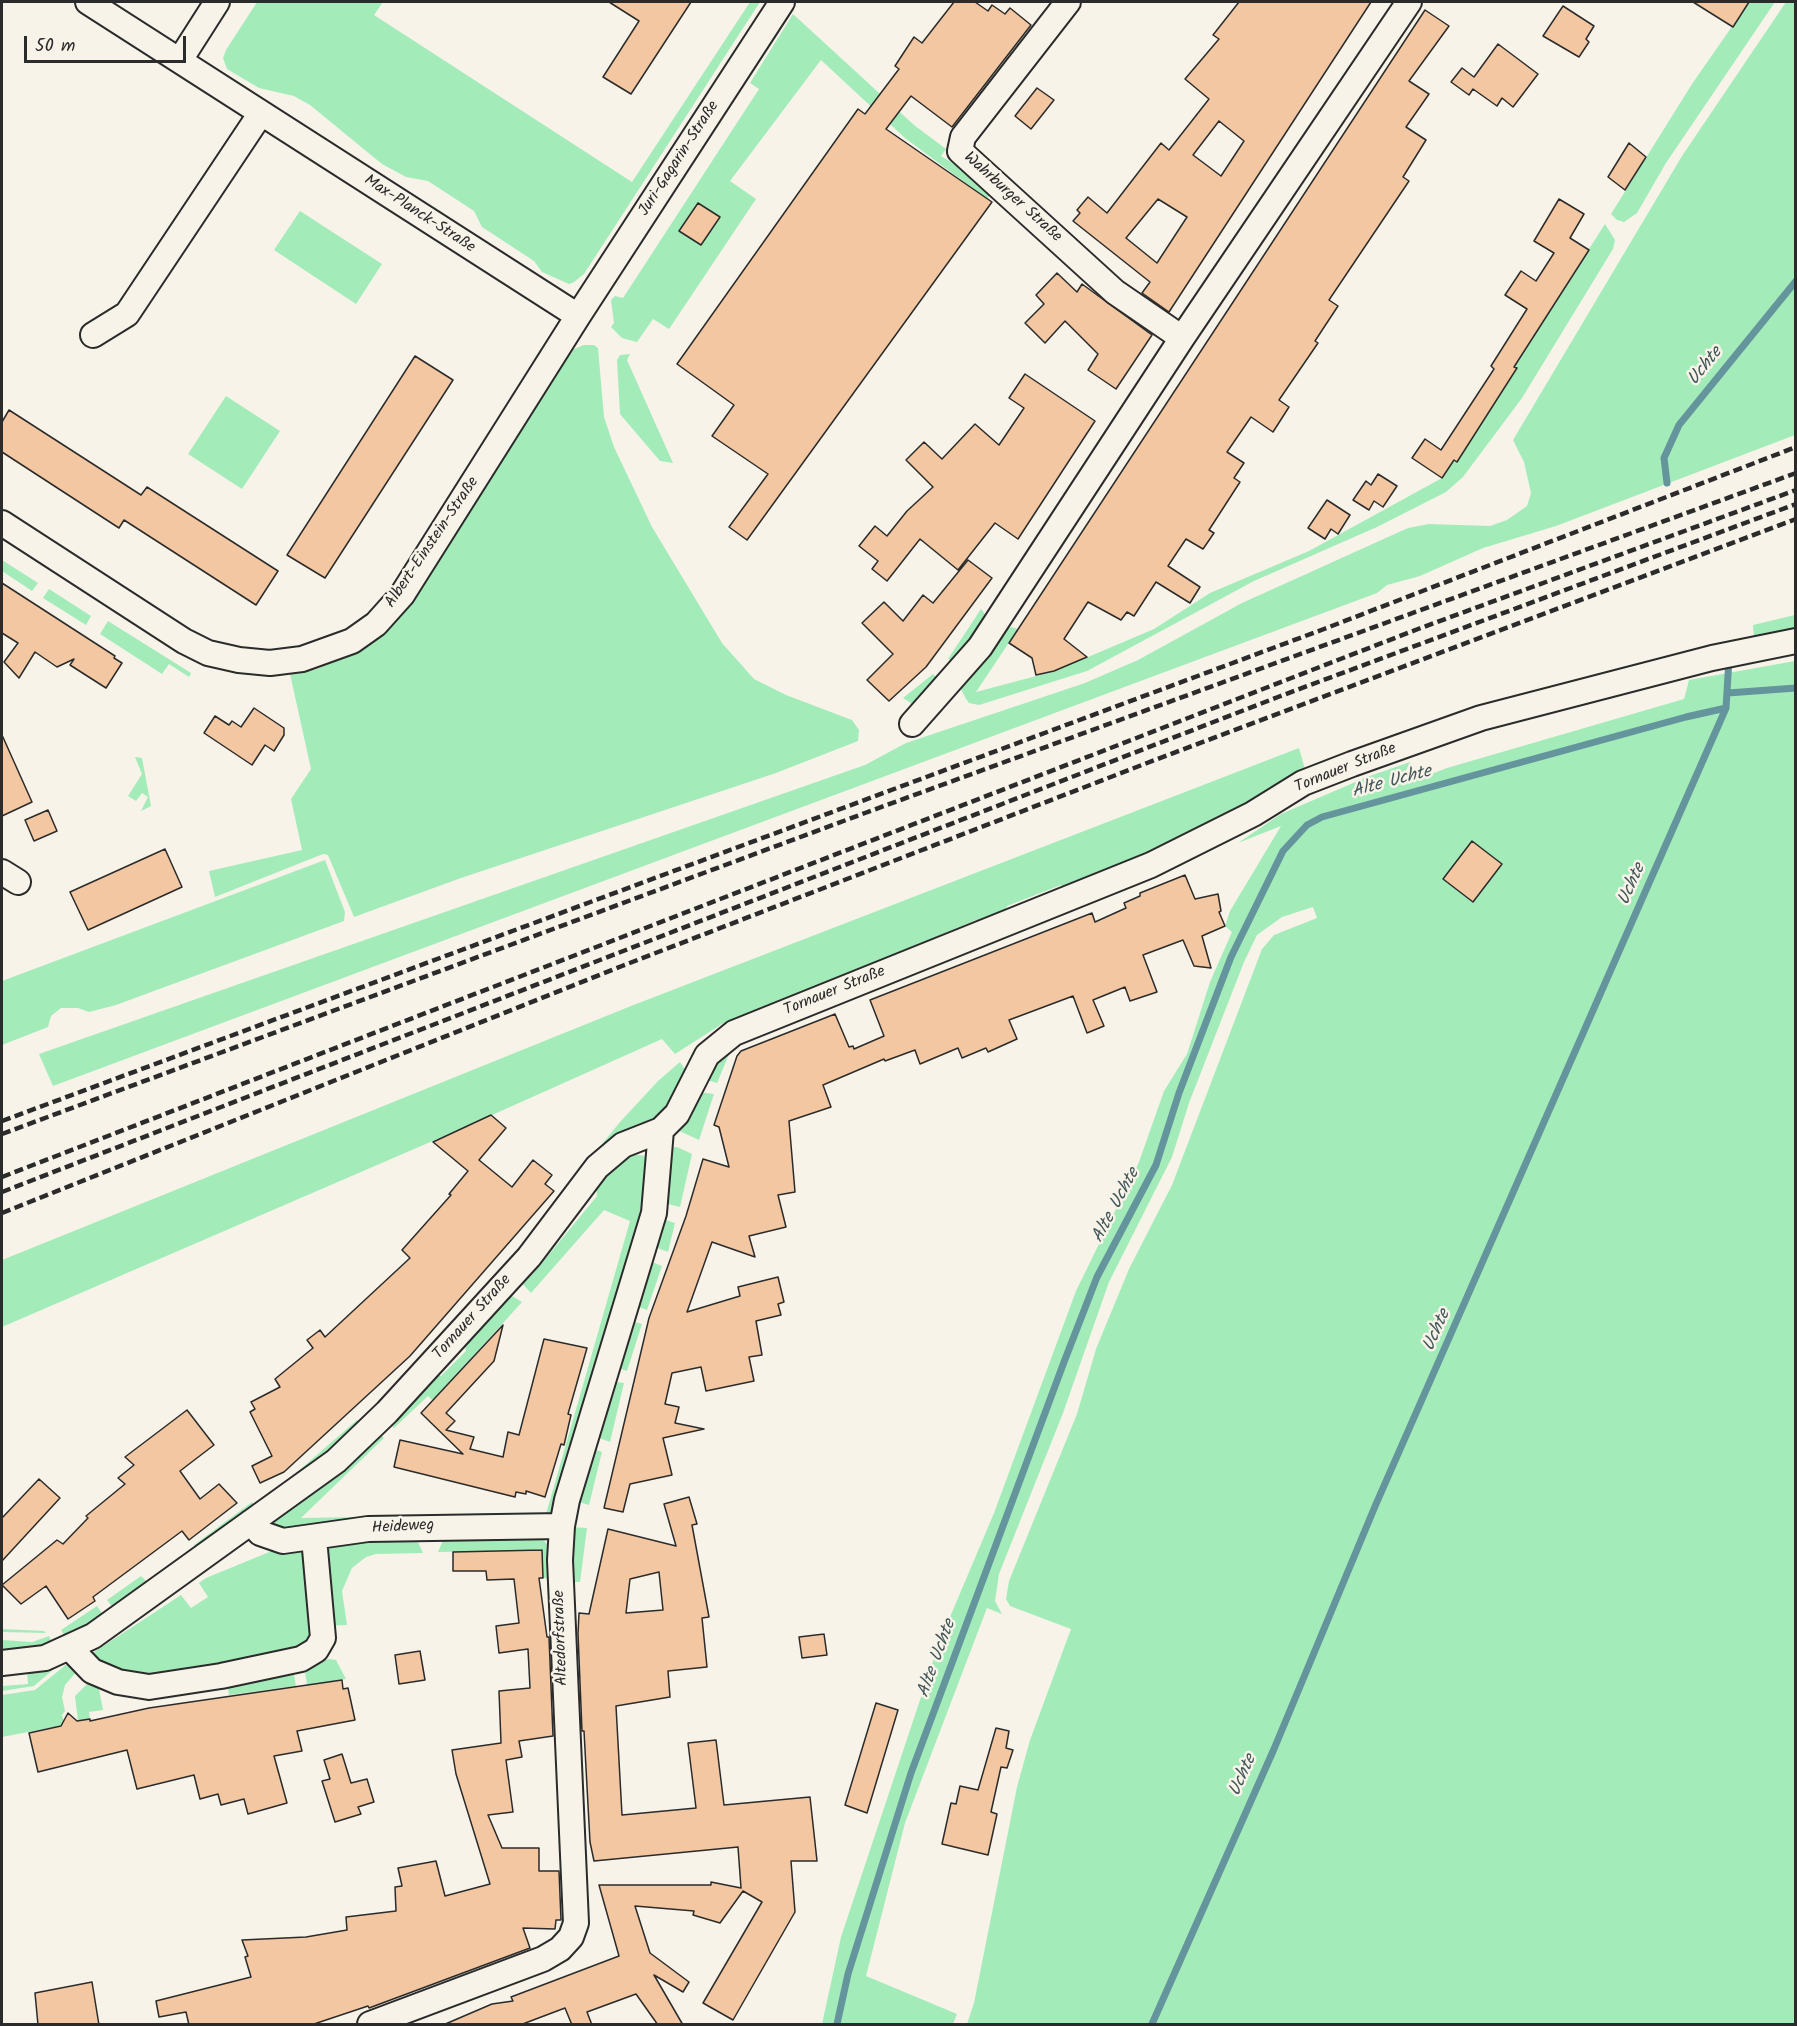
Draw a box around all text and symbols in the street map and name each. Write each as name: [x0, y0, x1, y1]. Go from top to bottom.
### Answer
scale bar: [27, 24, 189, 62]
text: 50 m: [35, 32, 75, 61]
street label: Juri-Gagarin-Straße: [636, 98, 724, 220]
street label: Wahrburger Straße: [959, 149, 1065, 247]
street label: Max-Planck-Straße: [360, 172, 478, 258]
water label: Uchte: [1684, 343, 1728, 391]
street label: Albert-Einstein-Straße: [382, 474, 484, 612]
street label: Tornauer Straße: [1292, 740, 1400, 798]
water label: Alte Uchte: [1350, 762, 1434, 804]
water label: Uchte: [1614, 861, 1652, 909]
street label: Tornauer Straße: [781, 963, 889, 1021]
water label: Alte Uchte: [1088, 1165, 1146, 1247]
street label: Tornauer Straße: [430, 1272, 516, 1364]
water label: Uchte: [1419, 1307, 1457, 1355]
street label: Heideweg: [371, 1517, 435, 1539]
street label: Altedorfstraße: [551, 1590, 573, 1686]
water label: Alte Uchte: [914, 1617, 962, 1701]
water label: Uchte: [1225, 1752, 1263, 1800]

